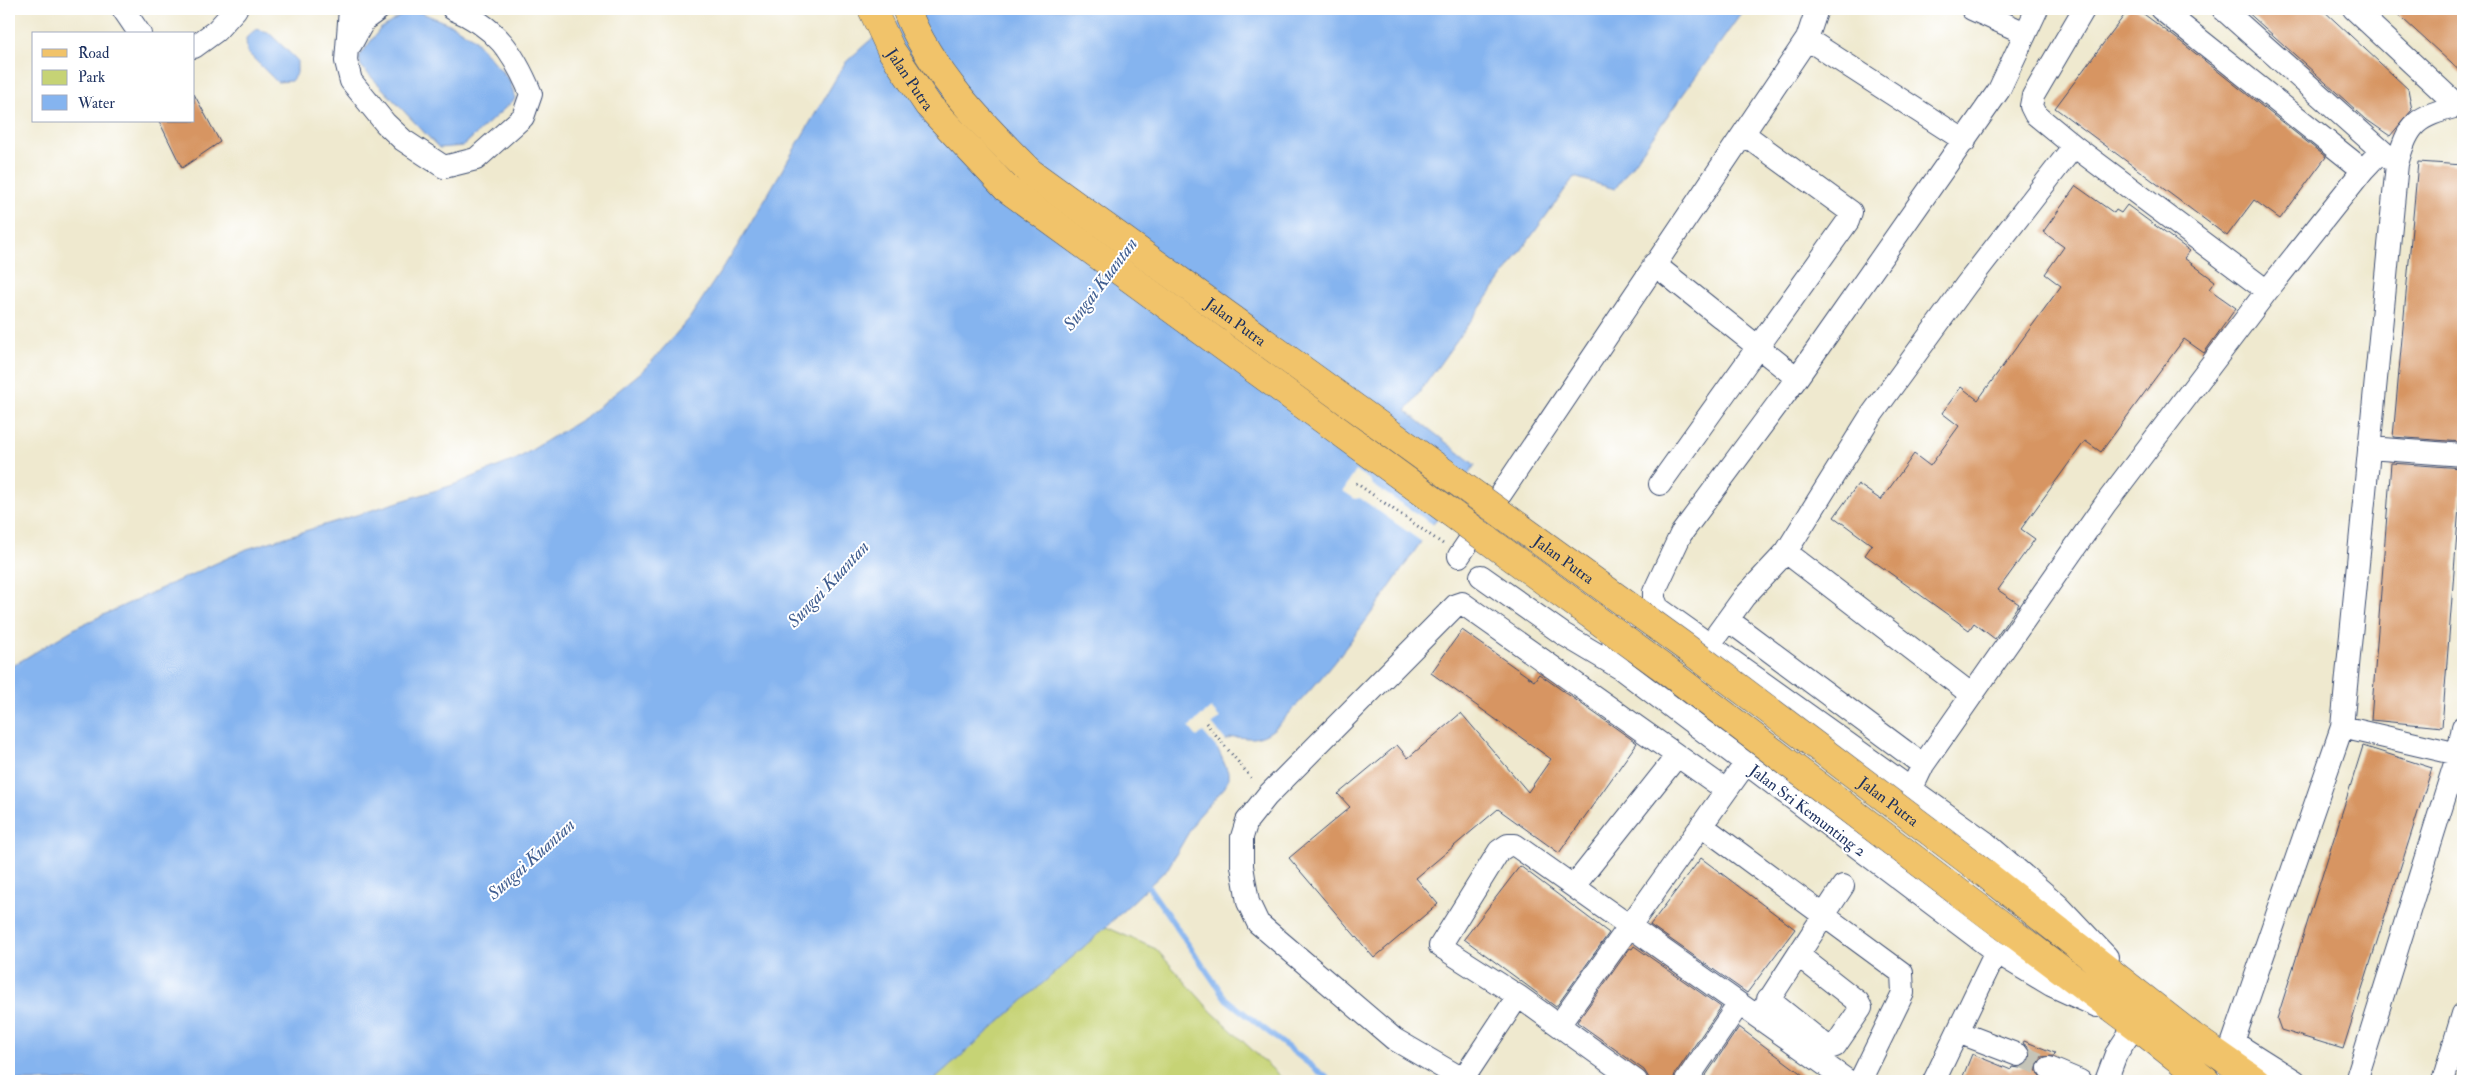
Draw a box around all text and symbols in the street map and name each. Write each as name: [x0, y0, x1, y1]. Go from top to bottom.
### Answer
legend: [32, 32, 195, 122]
text: Road: [78, 44, 110, 63]
street label: Jalan Putra: [880, 44, 937, 116]
text: Park: [78, 68, 105, 87]
text: Water: [77, 94, 115, 113]
water label: Sungai Kuantan: [1057, 233, 1143, 336]
street label: Jalan Putra: [1200, 293, 1270, 351]
street label: Jalan Putra: [1528, 531, 1598, 589]
water label: Sungai Kuantan: [782, 536, 874, 633]
street label: Jalan Sri Kemunting 2: [1744, 760, 1870, 862]
street label: Jalan Putra: [1853, 772, 1923, 831]
water label: Sungai Kuantan: [482, 814, 580, 906]

